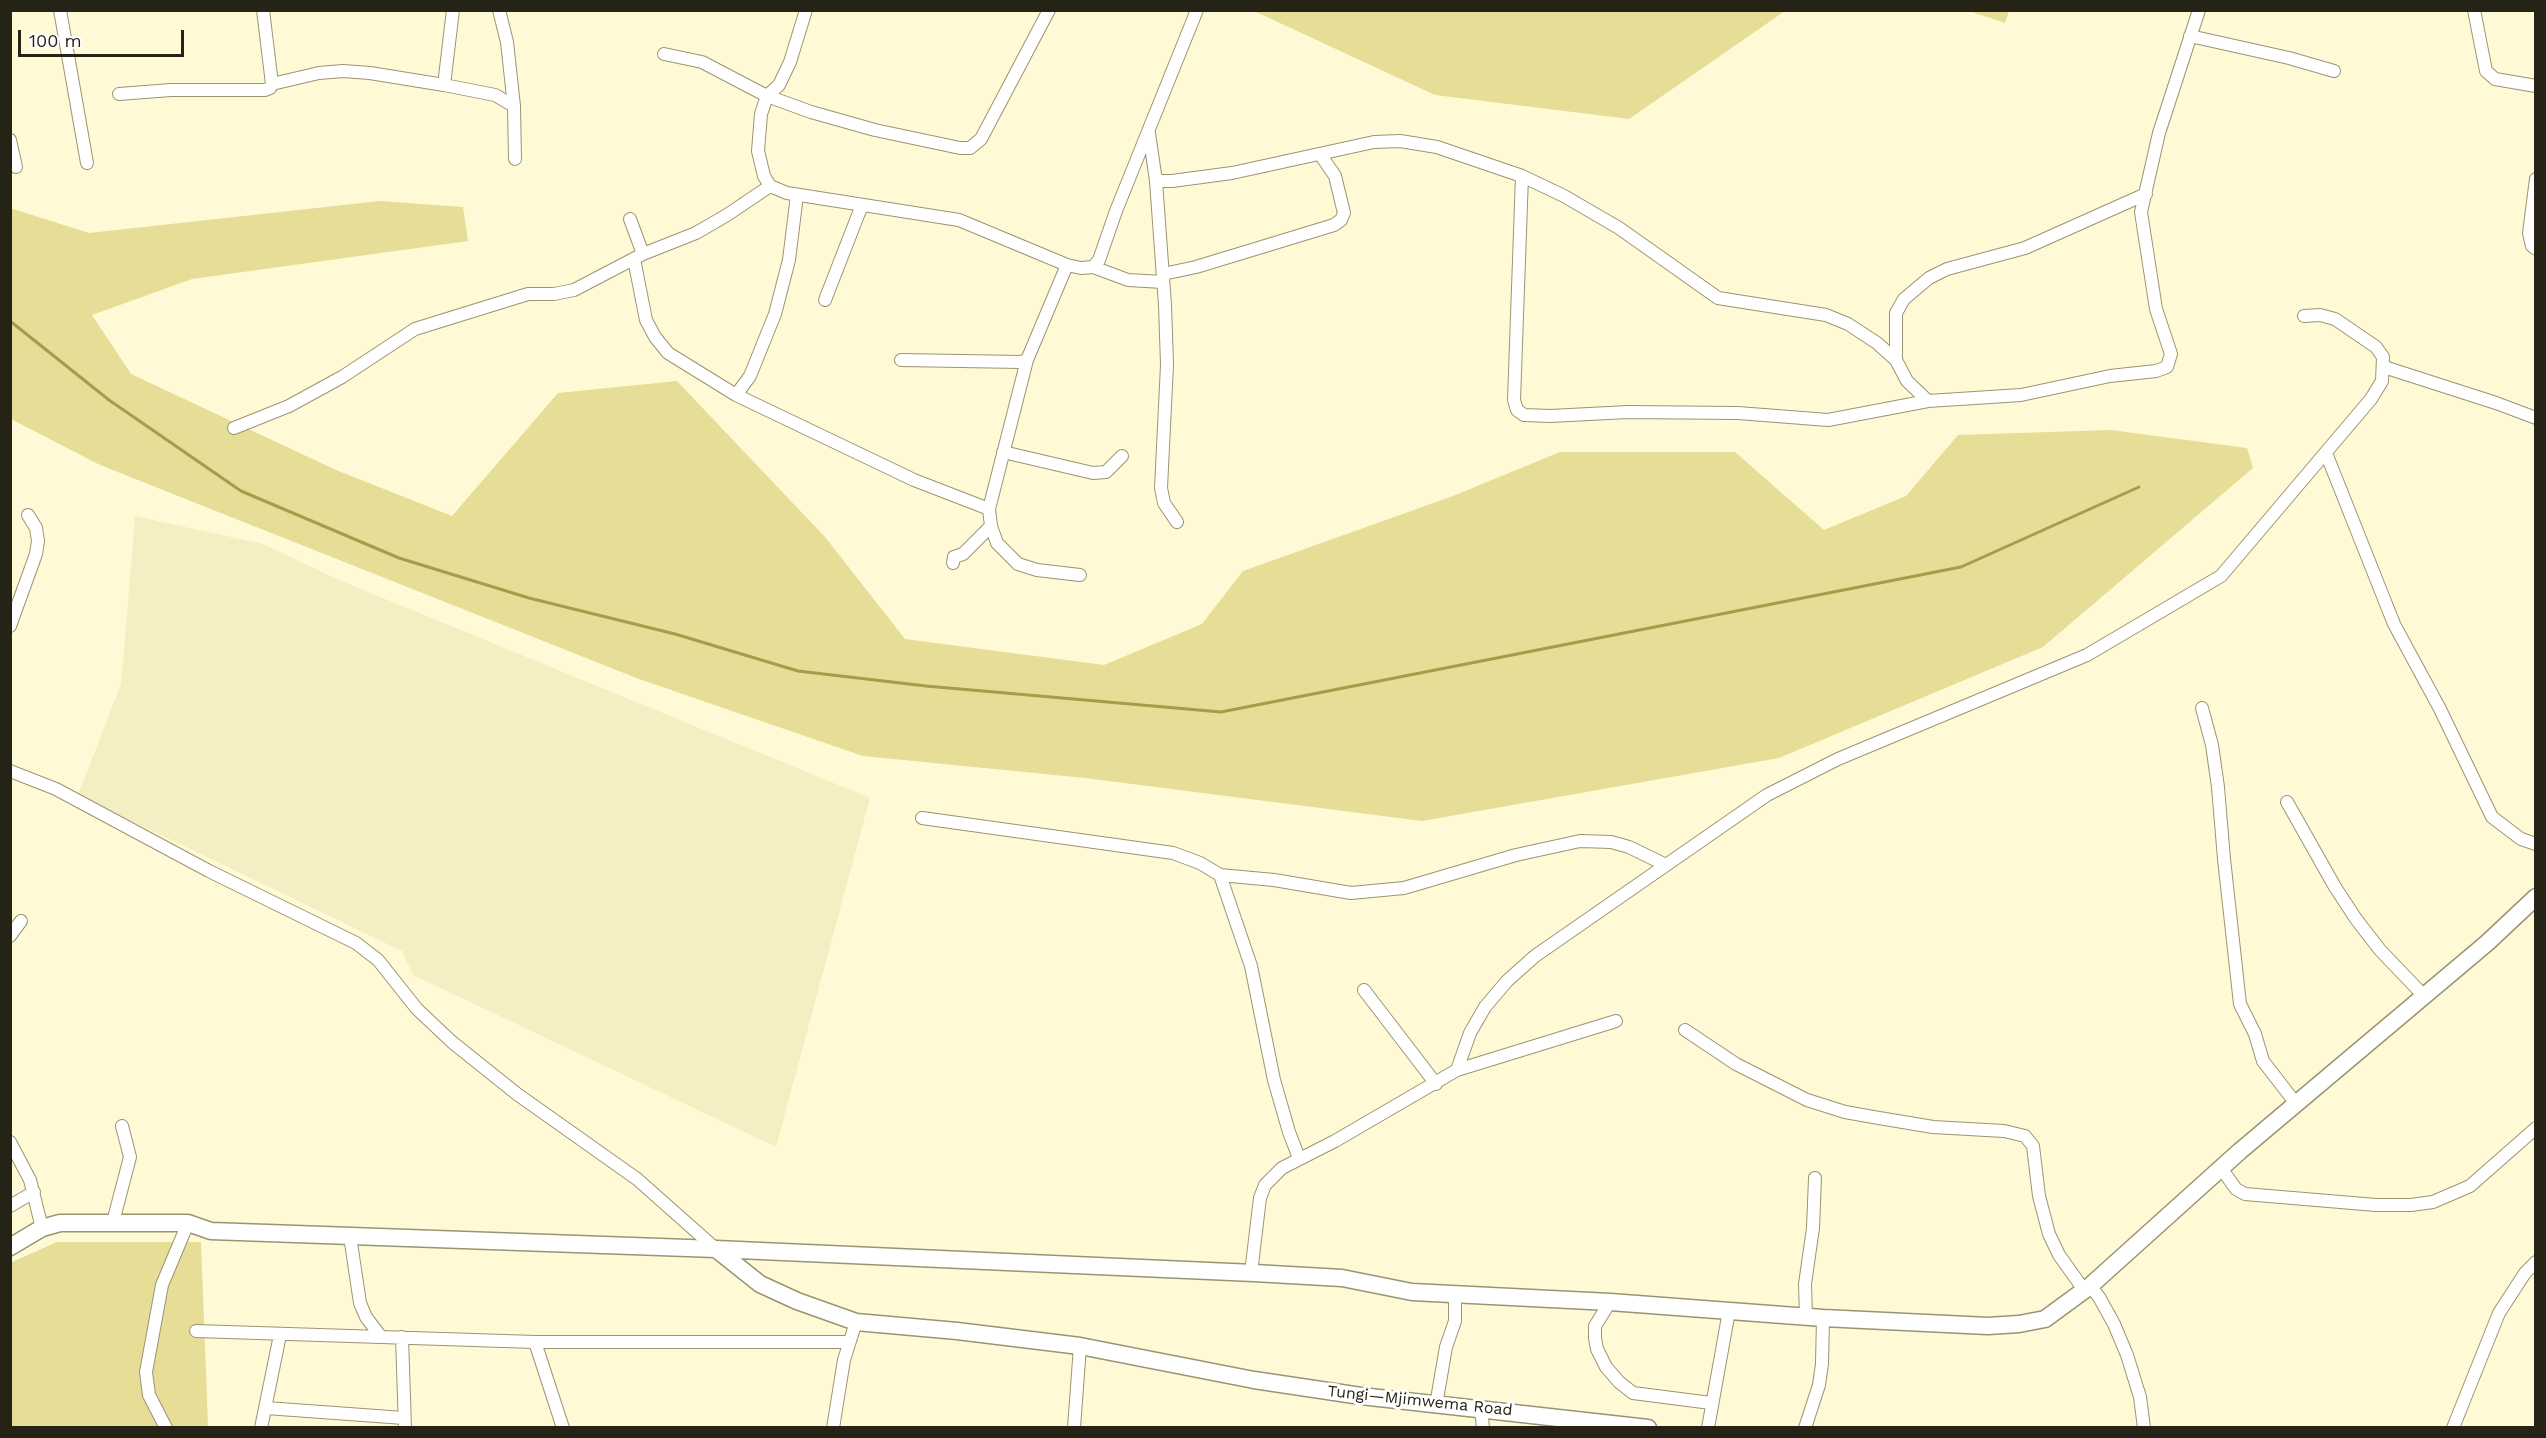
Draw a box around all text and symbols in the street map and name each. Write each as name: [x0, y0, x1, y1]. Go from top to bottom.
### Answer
scale bar: [21, 18, 188, 56]
text: 100 m: [29, 30, 82, 51]
street label: Tungi—Mjimwema Road: [1327, 1382, 1513, 1420]

